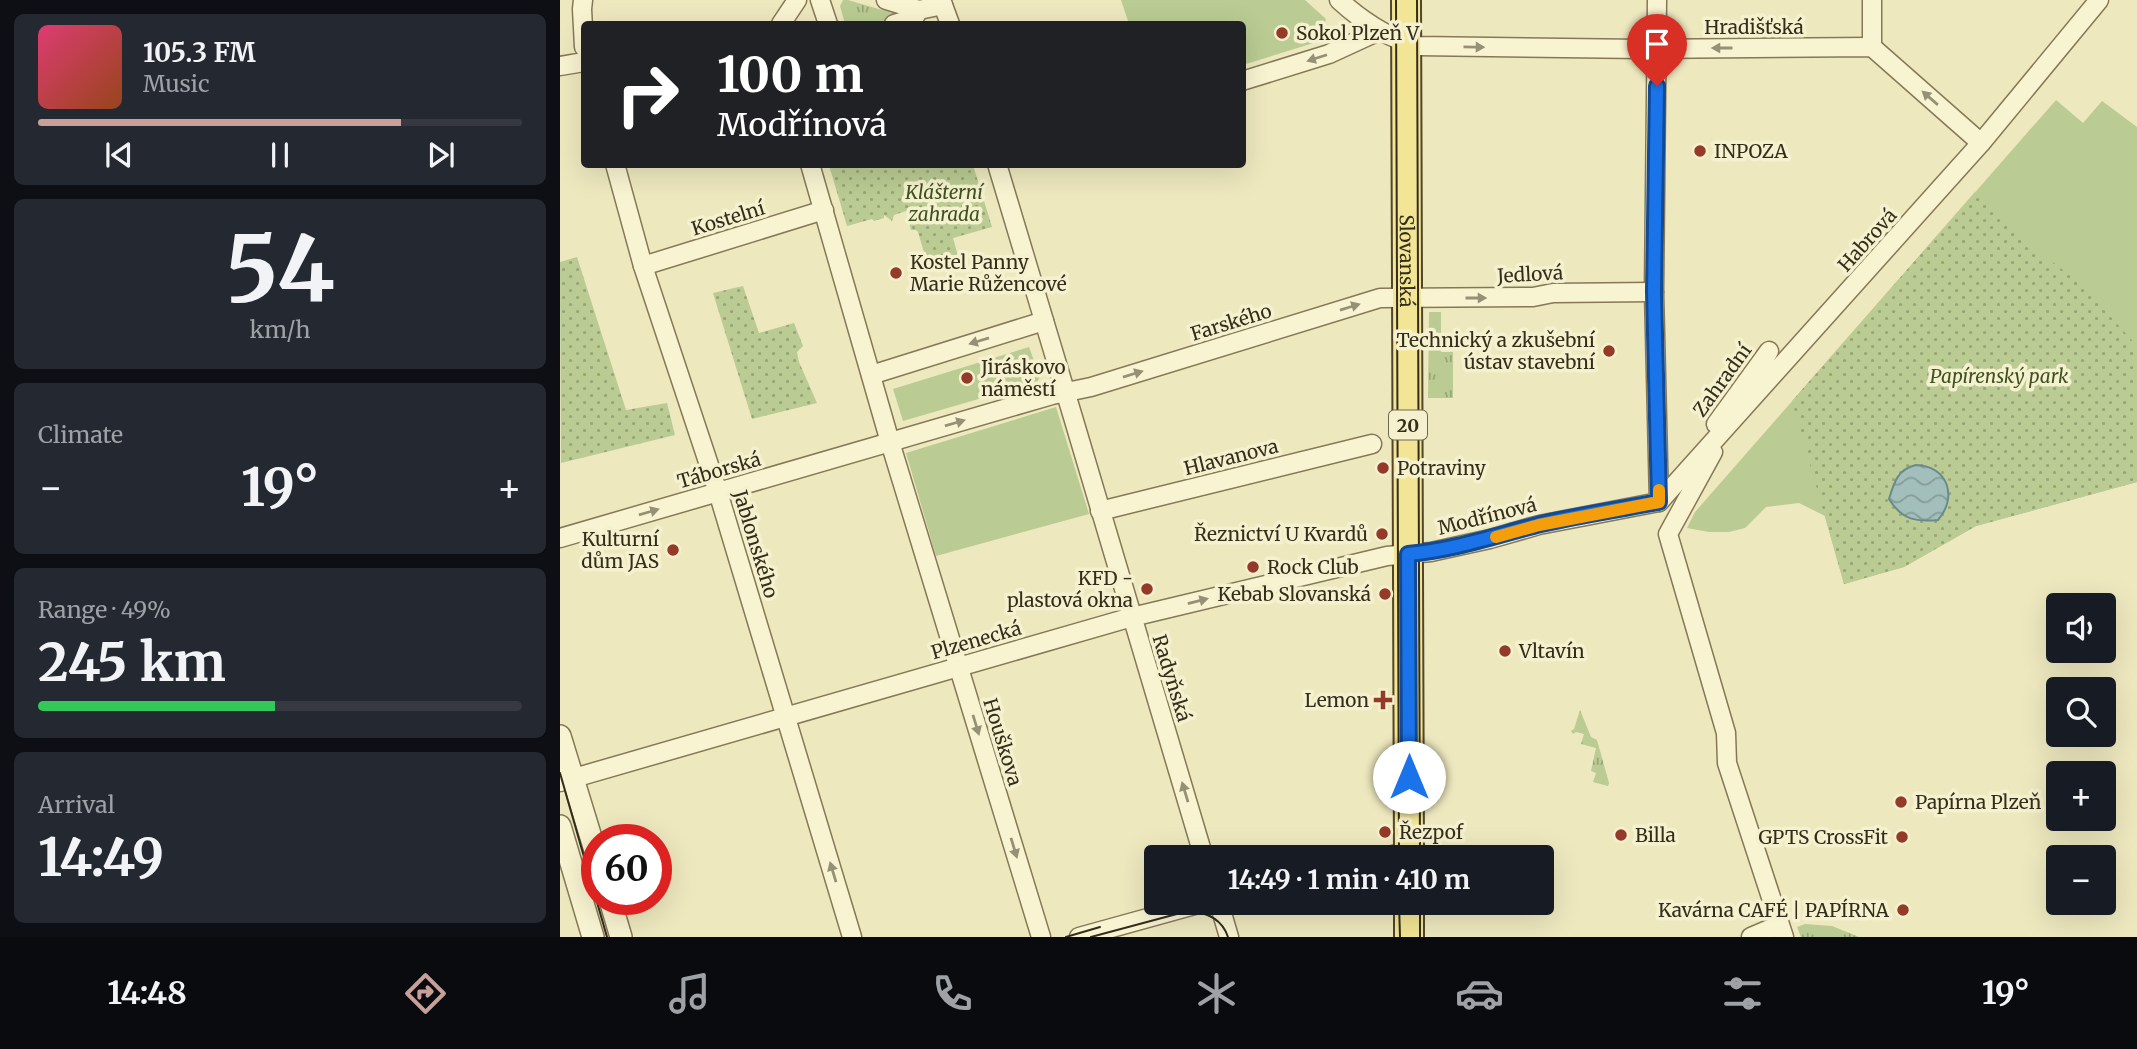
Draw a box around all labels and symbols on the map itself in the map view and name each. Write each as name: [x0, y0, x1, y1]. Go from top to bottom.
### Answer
pin: [1627, 14, 1687, 86]
street label: Hradišťská: [1704, 15, 1804, 39]
place label: Sokol Plzeň V: [1296, 21, 1421, 45]
marker: Sokol Plzeň V: [1274, 25, 1290, 41]
one-way arrow: [1464, 41, 1486, 52]
one-way arrow: [1711, 42, 1733, 54]
one-way arrow: [1306, 53, 1327, 64]
one-way arrow: [1921, 90, 1939, 106]
place label: INPOZA: [1714, 139, 1788, 163]
marker: INPOZA: [1692, 143, 1708, 159]
park label: Klášterní zahrada: [904, 180, 985, 226]
street label: Kostelní: [689, 195, 768, 240]
street label: Habrová: [1833, 204, 1901, 276]
street label: Slovanská: [1395, 215, 1419, 307]
place label: Kostel Panny Marie Růžencové: [910, 250, 1067, 296]
street label: Jedlová: [1495, 260, 1564, 288]
marker: Kostel Panny Marie Růžencové: [888, 265, 904, 281]
one-way arrow: [1465, 292, 1487, 304]
street label: Farského: [1188, 298, 1274, 346]
one-way arrow: [1340, 301, 1361, 312]
place label: Technický a zkušební ústav stavební: [1396, 328, 1596, 374]
one-way arrow: [968, 337, 989, 347]
street label: Zahradní: [1688, 338, 1757, 421]
marker: Technický a zkušební ústav stavební: [1601, 343, 1617, 359]
place label: Jiráskovo náměstí: [980, 355, 1066, 401]
park label: Papírenský park: [1930, 364, 2069, 388]
one-way arrow: [1123, 368, 1144, 379]
marker: Jiráskovo náměstí: [959, 370, 975, 386]
road number: 20: [1389, 410, 1427, 440]
one-way arrow: [945, 417, 966, 427]
street label: Hlavanova: [1181, 434, 1281, 480]
street label: Táborská: [675, 447, 763, 493]
place label: Potraviny: [1397, 456, 1486, 480]
marker: Potraviny: [1375, 460, 1391, 476]
street label: Jablonského: [728, 486, 784, 601]
street label: Modřínová: [1435, 492, 1539, 540]
one-way arrow: [639, 506, 660, 516]
place label: Řeznictví U Kvardů: [1194, 522, 1368, 546]
marker: Řeznictví U Kvardů: [1374, 526, 1390, 542]
place label: Kulturní dům JAS: [581, 527, 660, 573]
marker: Kulturní dům JAS: [665, 542, 681, 558]
place label: Rock Club: [1267, 555, 1359, 579]
marker: Rock Club: [1245, 559, 1261, 575]
place label: KFD - plastová okna: [1007, 566, 1133, 612]
marker: KFD - plastová okna: [1139, 581, 1155, 597]
place label: Kebab Slovanská: [1218, 582, 1371, 606]
marker: Kebab Slovanská: [1377, 586, 1393, 602]
one-way arrow: [1187, 595, 1209, 606]
street label: Plzenecká: [928, 616, 1024, 664]
street label: Radyňská: [1147, 631, 1197, 725]
place label: Vltavín: [1518, 639, 1585, 663]
marker: Vltavín: [1497, 643, 1513, 659]
place label: Lemon: [1305, 688, 1369, 712]
marker: Lemon: [1375, 692, 1391, 708]
street label: Houškova: [978, 695, 1028, 789]
one-way arrow: [971, 714, 981, 735]
position arrow: [1372, 740, 1446, 814]
one-way arrow: [1179, 781, 1189, 802]
place label: Papírna Plzeň: [1915, 790, 2042, 814]
marker: Papírna Plzeň: [1893, 794, 1909, 810]
place label: Řezpof: [1399, 820, 1464, 844]
place label: Billa: [1635, 823, 1676, 847]
speed limit sign: 60: [581, 824, 672, 915]
marker: Řezpof: [1377, 824, 1393, 840]
place label: GPTS CrossFit: [1758, 825, 1889, 849]
marker: Billa: [1613, 827, 1629, 843]
marker: GPTS CrossFit: [1894, 829, 1910, 845]
one-way arrow: [1009, 838, 1019, 859]
one-way arrow: [827, 861, 837, 882]
place label: Kavárna CAFÉ | PAPÍRNA: [1658, 898, 1890, 922]
marker: Kavárna CAFÉ | PAPÍRNA: [1895, 902, 1911, 918]

